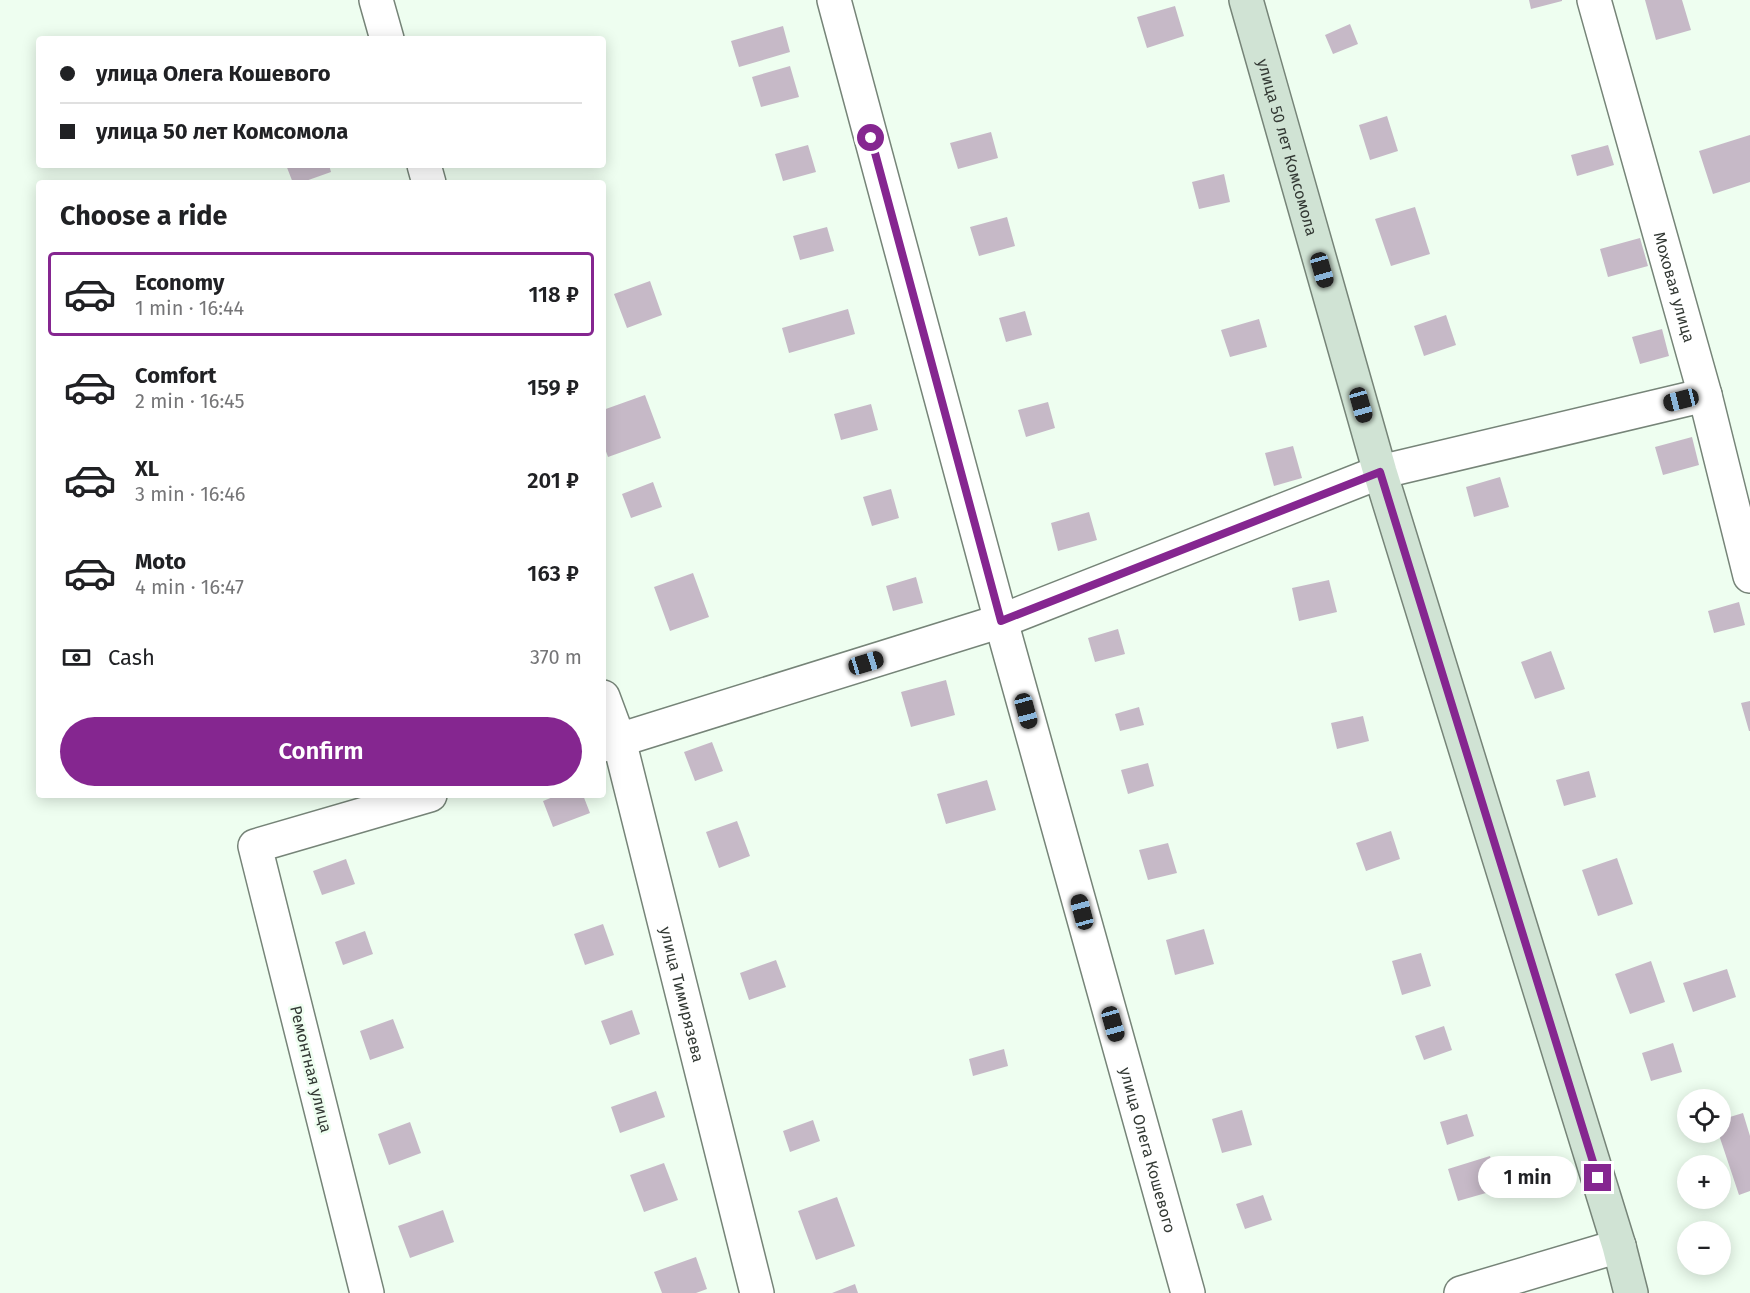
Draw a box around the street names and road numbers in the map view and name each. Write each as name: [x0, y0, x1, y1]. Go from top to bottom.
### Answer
street label: улица 50 лет Комсомола: [1254, 57, 1322, 238]
street label: Моховая улица: [1650, 229, 1699, 344]
street label: улица Тимирязева: [656, 925, 709, 1064]
street label: Ремонтная улица: [286, 1004, 336, 1134]
street label: улица Олега Кошевого: [1116, 1065, 1180, 1235]

